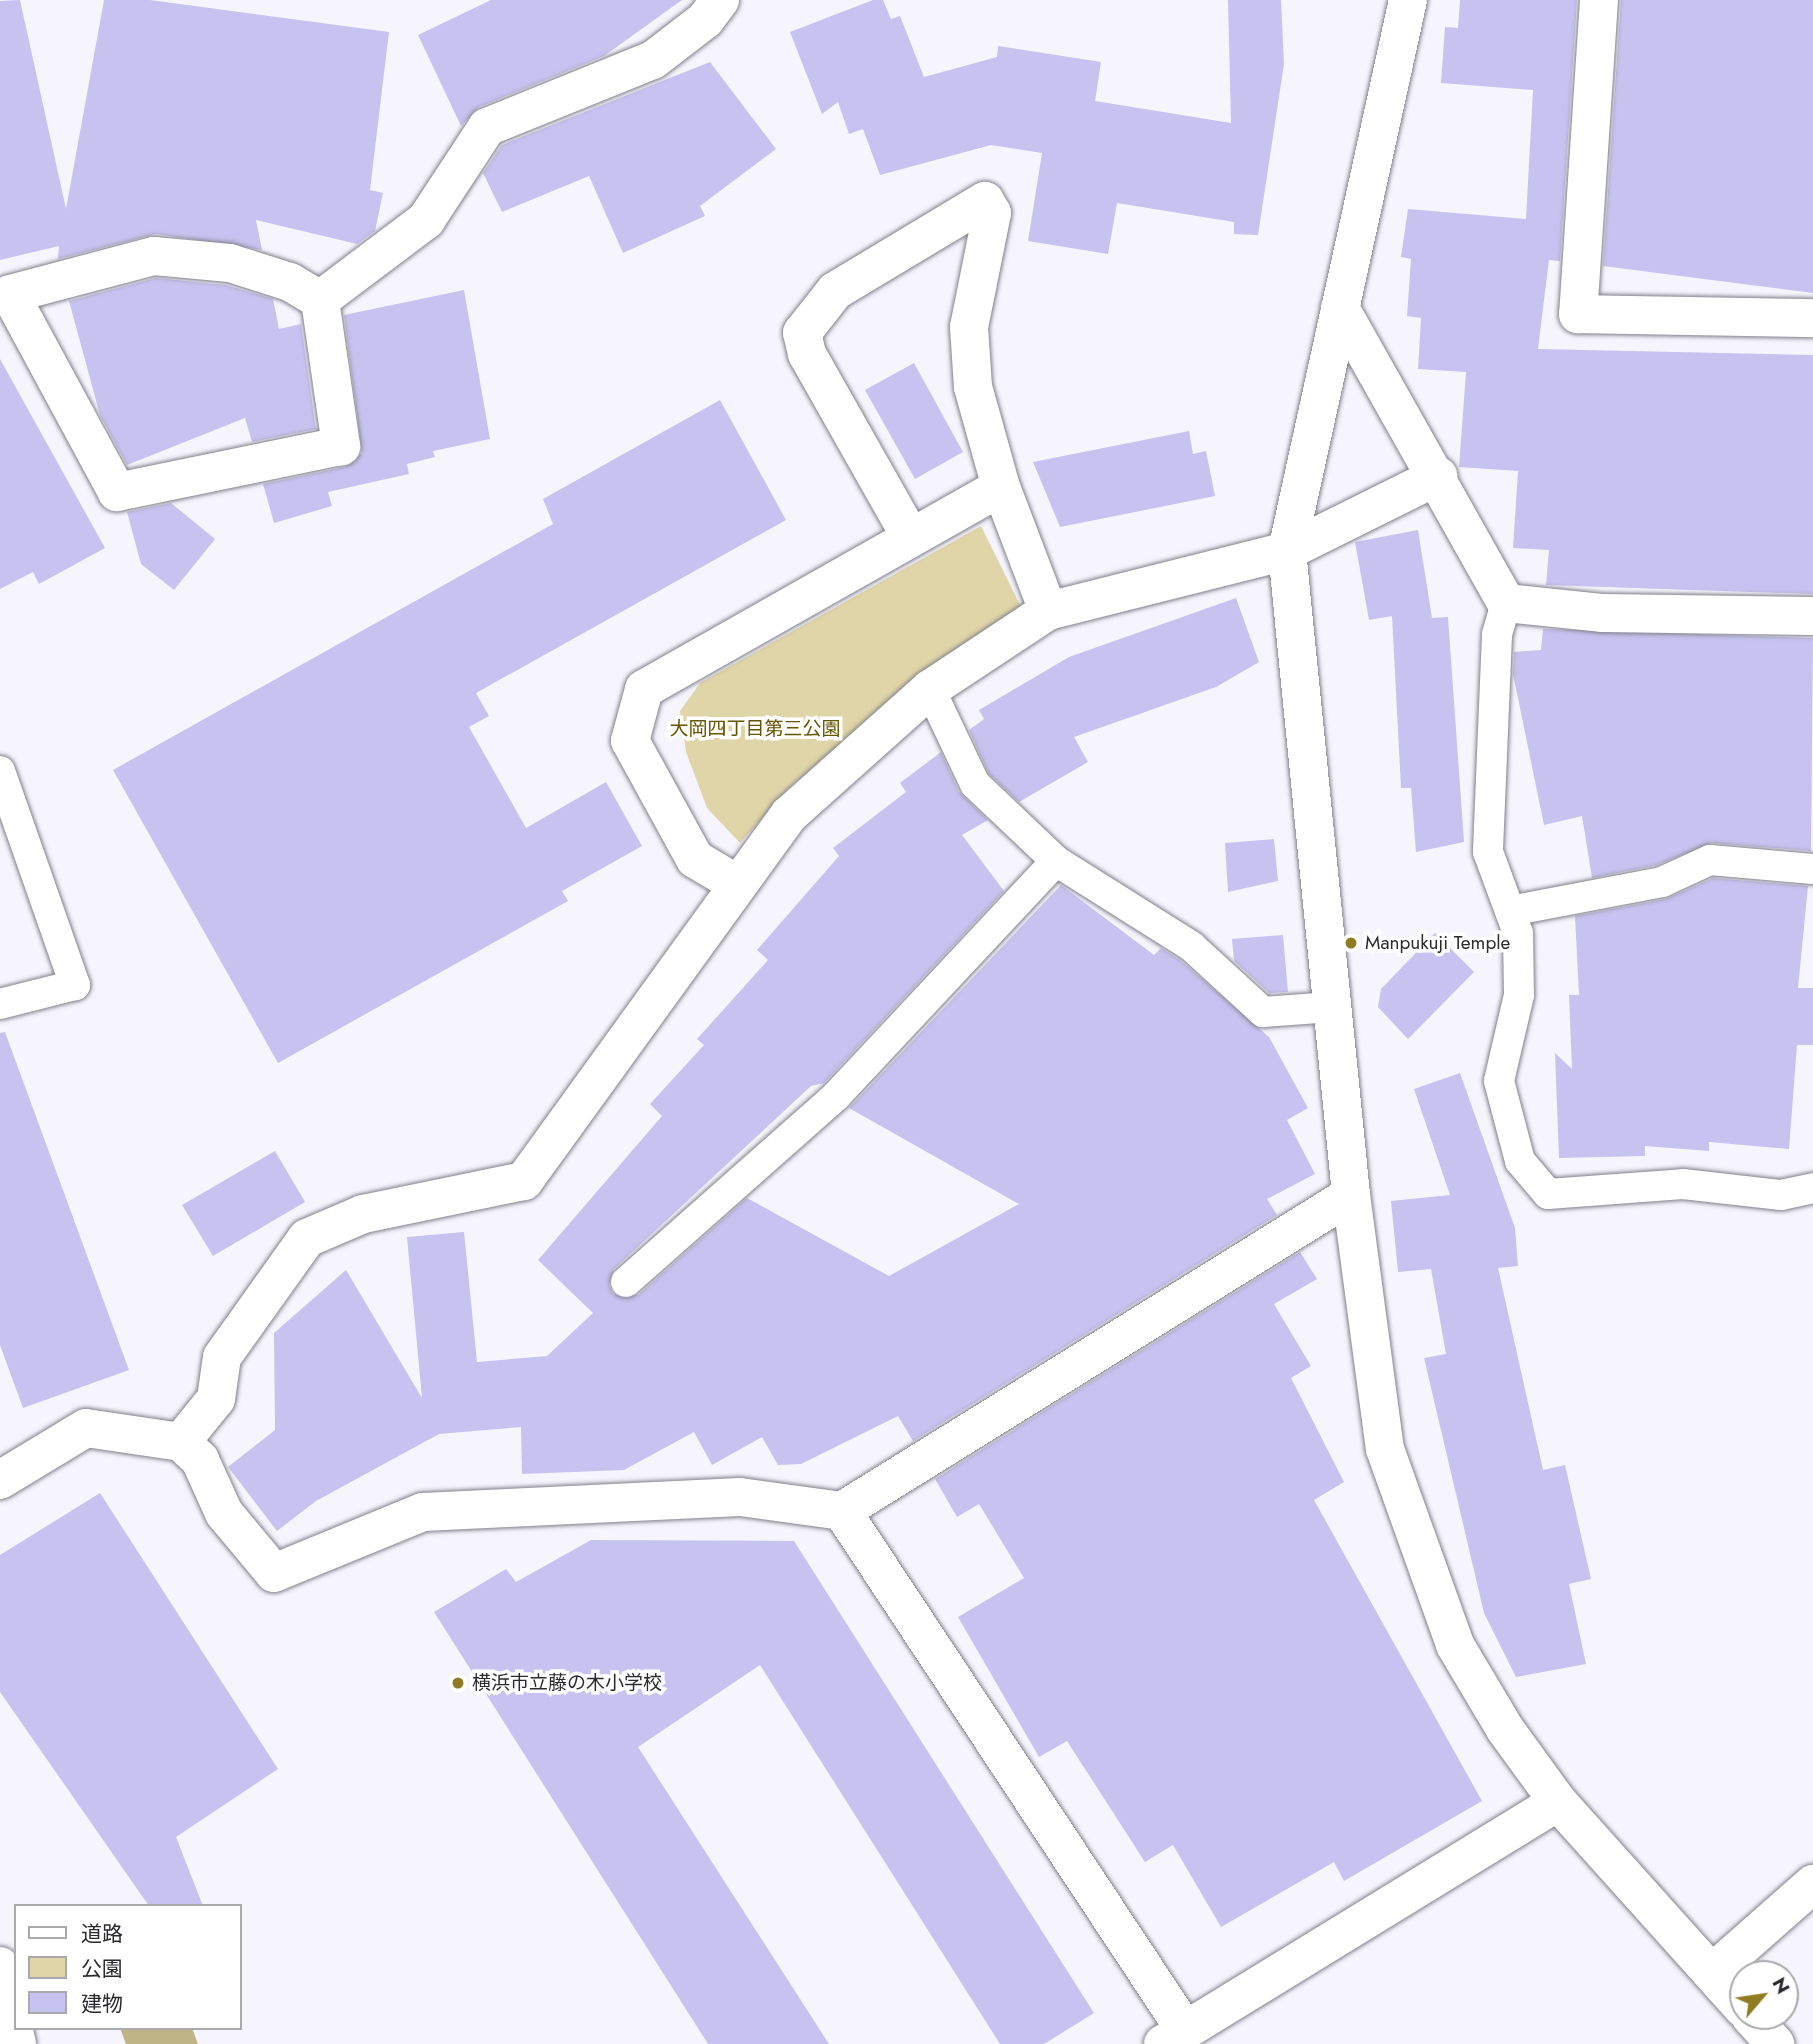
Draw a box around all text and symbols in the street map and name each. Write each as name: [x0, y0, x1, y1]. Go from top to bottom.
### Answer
park label: 大岡四丁目第三公園: [670, 718, 840, 740]
place label: Manpukuji Temple: [1365, 932, 1510, 954]
marker: Manpukuji Temple: [1343, 935, 1359, 951]
place label: 横浜市立藤の木小学校: [472, 1672, 662, 1694]
marker: 横浜市立藤の木小学校: [450, 1675, 466, 1691]
legend: [14, 1904, 242, 2030]
text: 道路: [81, 1919, 123, 1949]
text: 公園: [81, 1954, 123, 1984]
north arrow: [1729, 1960, 1799, 2030]
text: N: [1766, 1972, 1797, 1999]
text: 建物: [81, 1989, 123, 2019]

